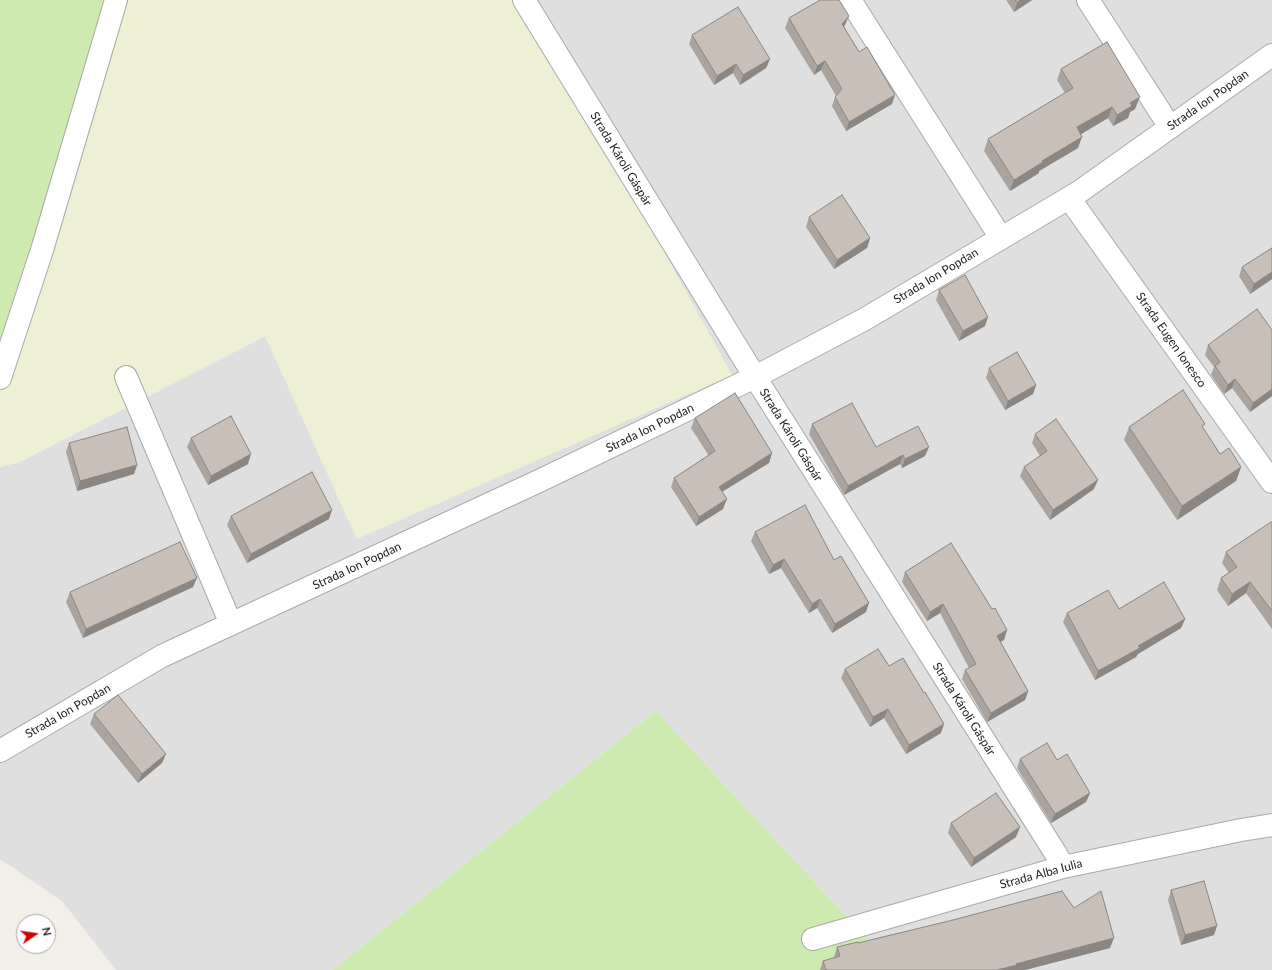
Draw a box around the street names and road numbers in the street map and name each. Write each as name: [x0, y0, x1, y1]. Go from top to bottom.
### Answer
street label: Strada Ion Popdan: [1165, 67, 1251, 133]
street label: Strada Károli Gáspár: [587, 109, 655, 209]
street label: Strada Ion Popdan: [891, 245, 981, 307]
street label: Strada Eugen Ionesco: [1133, 290, 1209, 390]
street label: Strada Károli Gáspár: [757, 386, 825, 484]
street label: Strada Ion Popdan: [604, 400, 696, 456]
street label: Strada Ion Popdan: [310, 539, 404, 593]
street label: Strada Károli Gáspár: [930, 660, 998, 758]
street label: Strada Ion Popdan: [23, 681, 113, 741]
street label: Strada Alba Iulia: [998, 856, 1084, 892]

